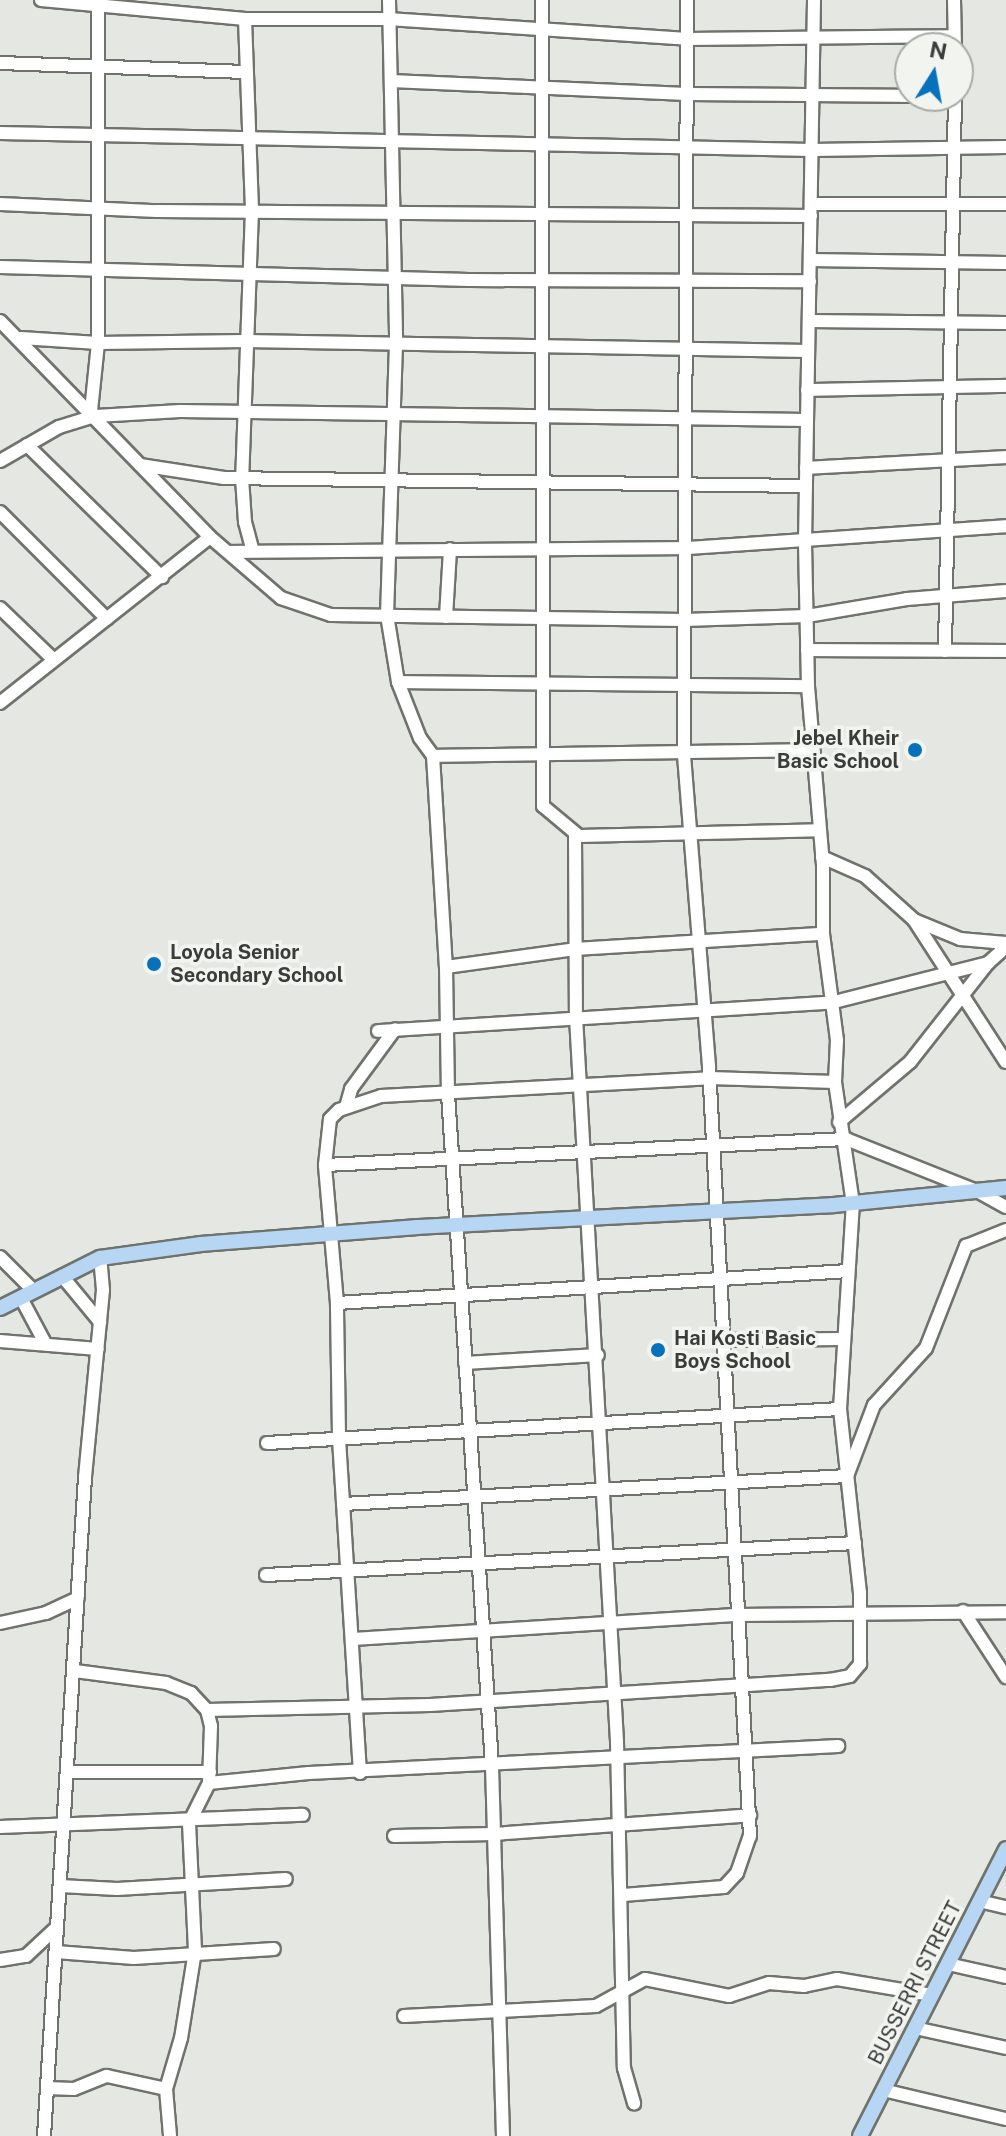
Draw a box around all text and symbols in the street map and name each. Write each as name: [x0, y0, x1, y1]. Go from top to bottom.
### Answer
north arrow: [894, 32, 974, 112]
text: N: [927, 36, 949, 65]
place label: Jebel Kheir Basic School: [777, 726, 899, 773]
marker: Jebel Kheir Basic School: [906, 741, 924, 759]
place label: Loyola Senior Secondary School: [170, 940, 343, 987]
marker: Loyola Senior Secondary School: [145, 955, 163, 973]
place label: Hai Kosti Basic Boys School: [674, 1326, 816, 1373]
marker: Hai Kosti Basic Boys School: [649, 1341, 667, 1359]
street label: BUSSERRI STREET: [863, 1897, 967, 2069]

